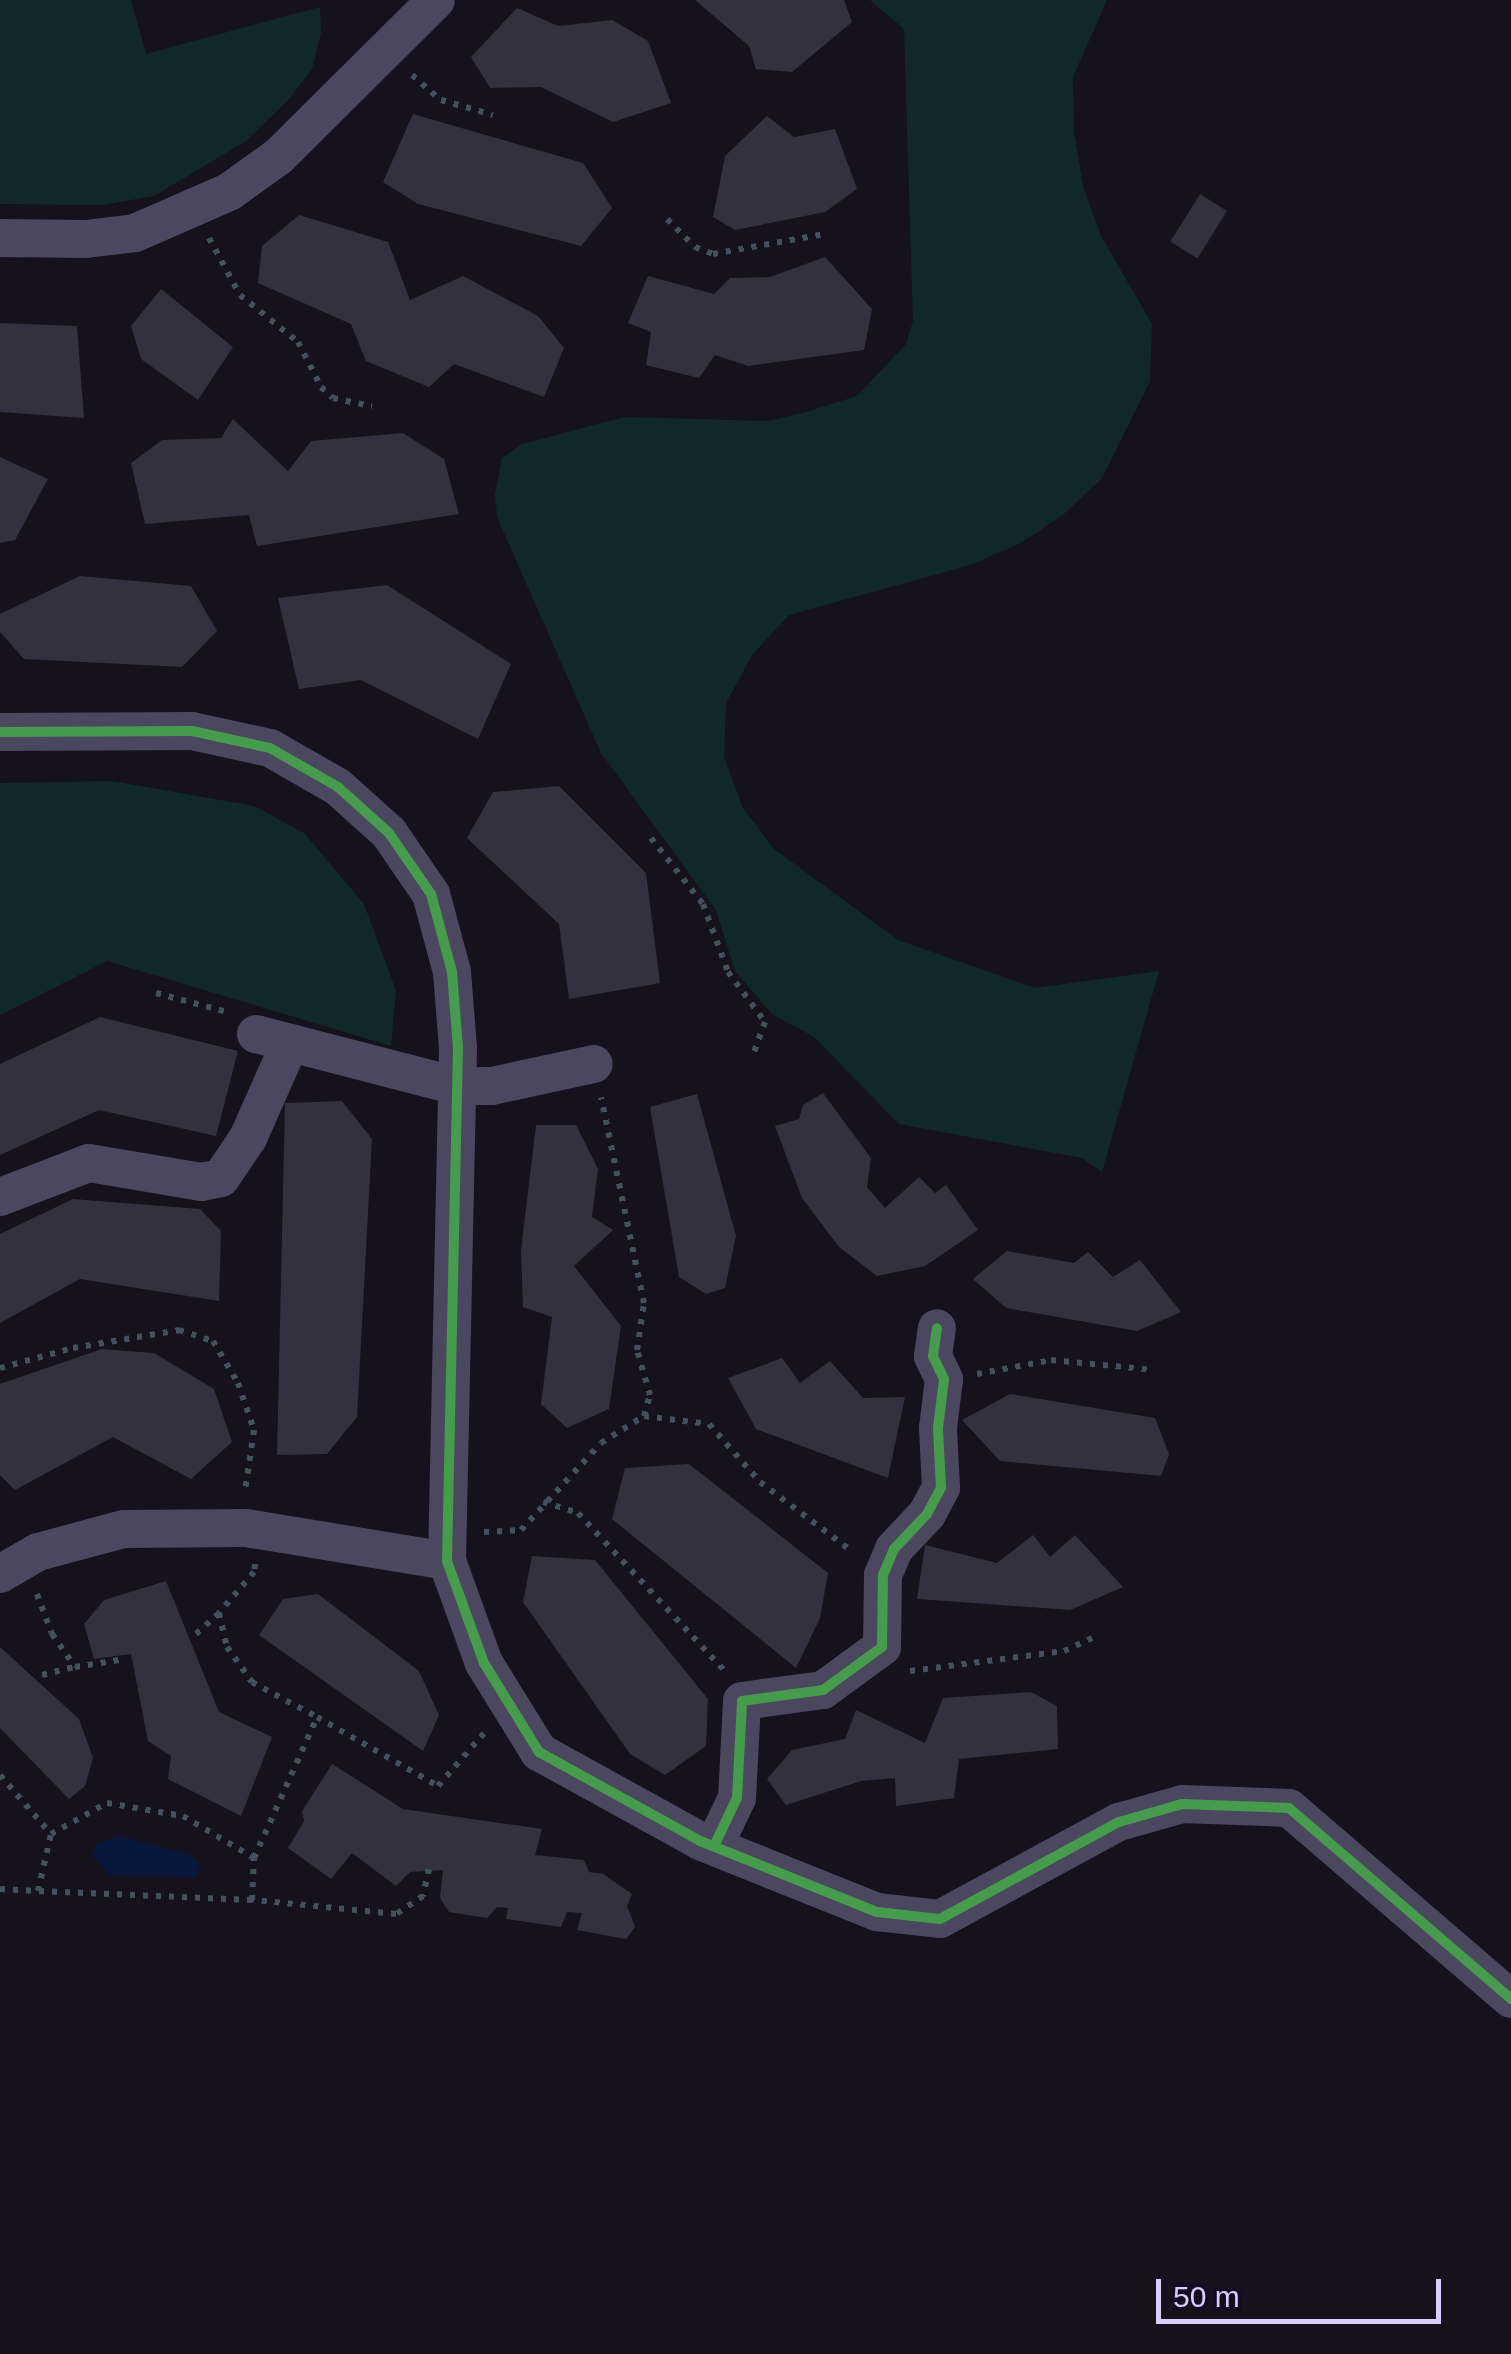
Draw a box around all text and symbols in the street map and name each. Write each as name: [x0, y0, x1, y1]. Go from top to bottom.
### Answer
scale bar: [1161, 2259, 1446, 2321]
text: 50 m: [1173, 2280, 1240, 2313]

